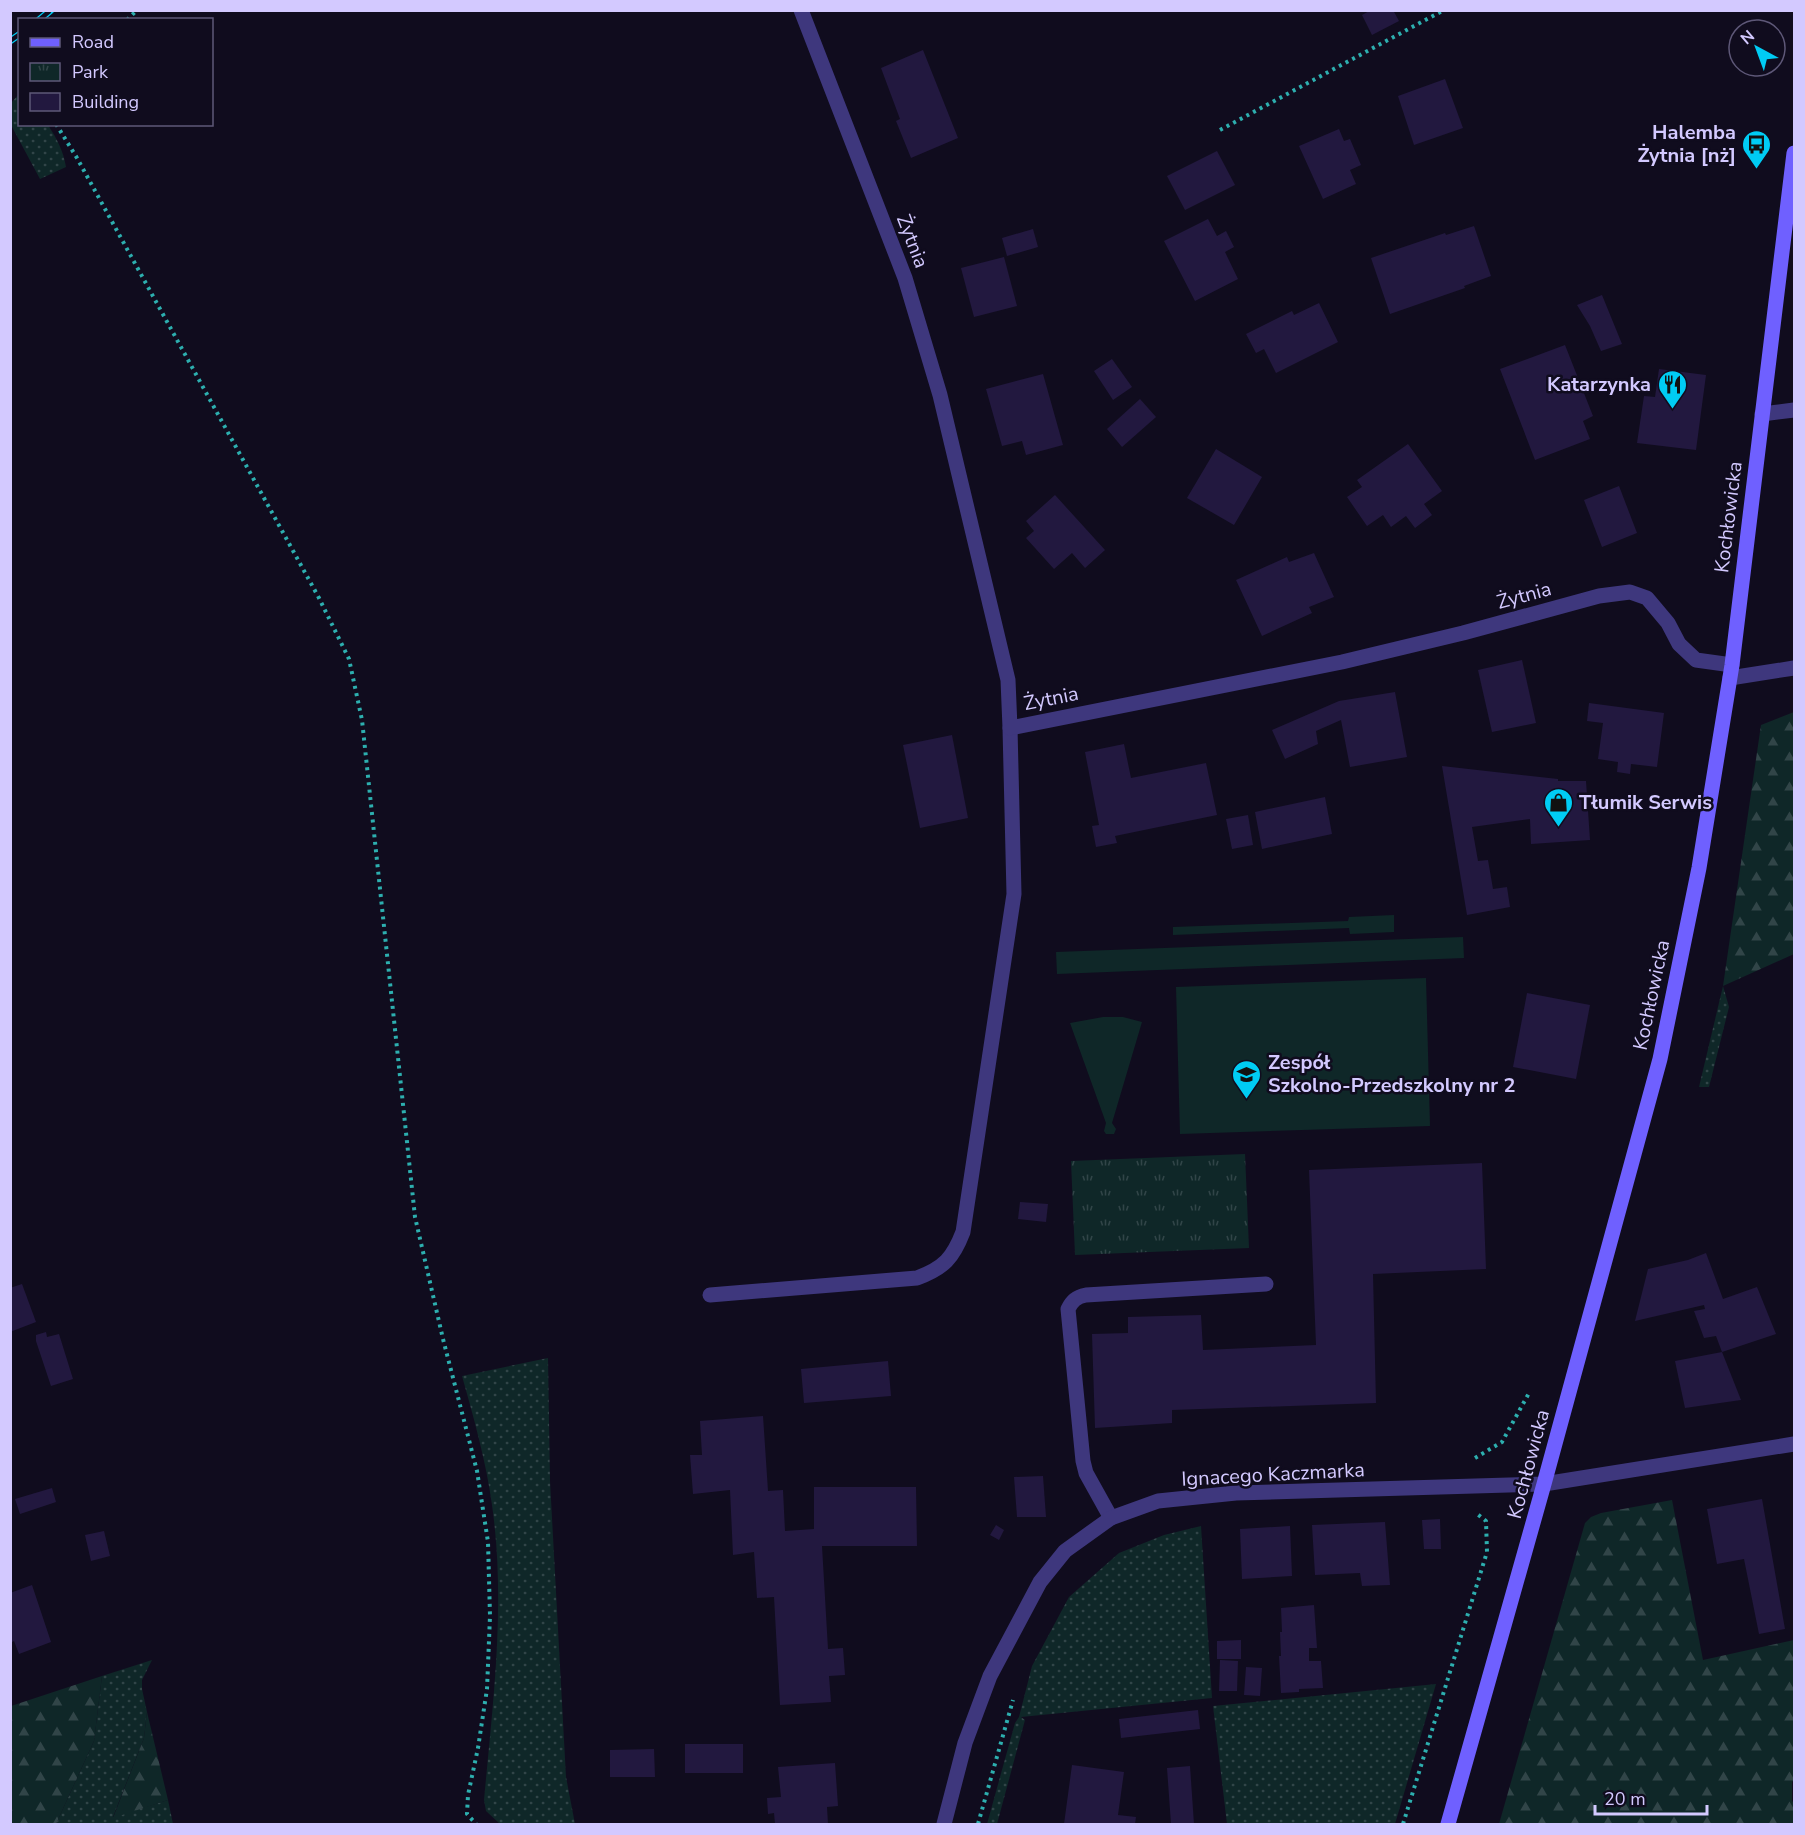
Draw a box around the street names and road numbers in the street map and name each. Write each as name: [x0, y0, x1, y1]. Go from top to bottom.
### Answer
street label: Żytnia: [890, 211, 935, 272]
street label: Kochłowicka: [1708, 460, 1749, 574]
street label: Żytnia: [1494, 575, 1554, 616]
street label: Żytnia: [1021, 680, 1081, 717]
street label: Kochłowicka: [1627, 938, 1676, 1053]
street label: Kochłowicka: [1501, 1407, 1556, 1522]
street label: Ignacego Kaczmarka: [1181, 1456, 1365, 1493]

